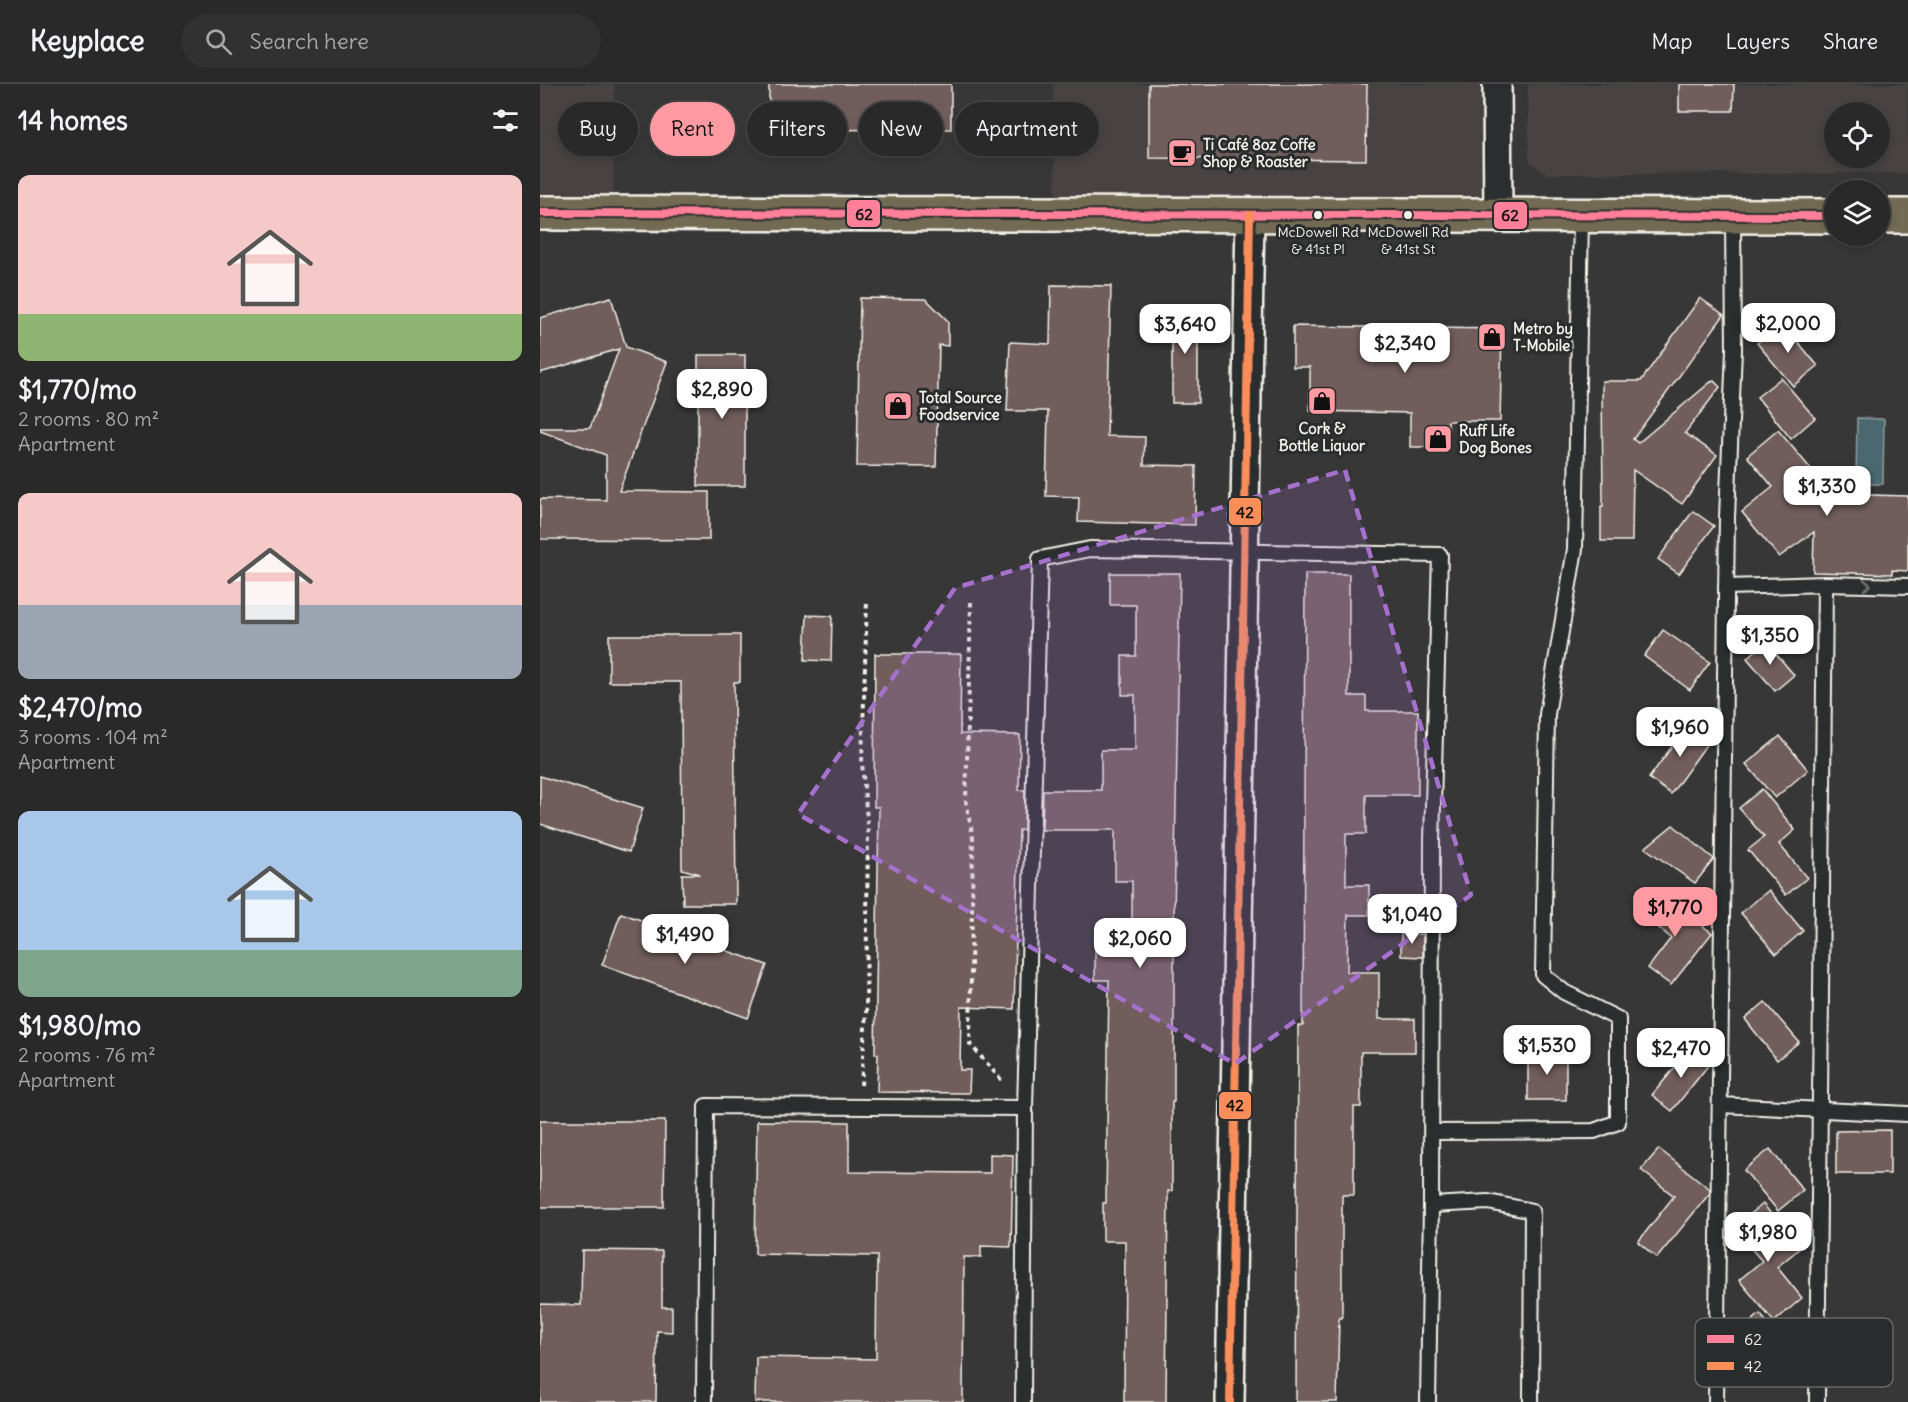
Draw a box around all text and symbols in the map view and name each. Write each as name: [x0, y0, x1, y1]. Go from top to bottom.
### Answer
search box: [181, 14, 601, 68]
text: Keyplace: [30, 23, 145, 59]
icon: search: [202, 25, 235, 58]
text: Search here: [250, 27, 369, 55]
text: Map: [1652, 28, 1692, 55]
text: Layers: [1725, 28, 1790, 55]
text: Share: [1823, 28, 1878, 55]
chip: Buy: [558, 102, 638, 156]
chip: Rent: [650, 102, 735, 156]
chip: Filters: [747, 102, 847, 156]
chip: New: [859, 102, 943, 156]
chip: Apartment: [955, 102, 1099, 156]
map controls: [1824, 102, 1890, 246]
button: locate: [1824, 102, 1890, 168]
text: 14 homes: [18, 104, 128, 137]
icon: filters: [489, 104, 522, 137]
place label: Ti Café 8oz Coffe Shop & Roaster: [1203, 135, 1316, 172]
cafe icon: Ti Café 8oz Coffe Shop & Roaster: [1166, 137, 1198, 169]
button: layers: [1824, 180, 1890, 246]
line badge: 62: [846, 199, 881, 228]
line badge: 62: [1493, 201, 1528, 230]
text: 62: [855, 204, 873, 224]
text: 62: [1501, 205, 1519, 225]
marker: McDowell Rd & 41st Pl: [1312, 209, 1324, 221]
marker: McDowell Rd & 41st St: [1402, 209, 1414, 221]
icon: home: [216, 214, 324, 322]
place label: McDowell Rd & 41st Pl: [1277, 223, 1359, 258]
place label: McDowell Rd & 41st St: [1367, 223, 1449, 258]
pin: $2,000: [1739, 303, 1837, 354]
pin: $3,640: [1136, 304, 1234, 355]
text: $2,000: [1755, 310, 1821, 335]
text: $3,640: [1154, 311, 1216, 336]
place label: Metro by T-Mobile: [1513, 319, 1573, 355]
shop icon: Metro by T-Mobile: [1476, 321, 1508, 353]
pin: $2,340: [1356, 323, 1454, 374]
text: $2,340: [1374, 330, 1436, 355]
pin: $2,890: [673, 369, 771, 420]
text: $1,770/mo: [18, 373, 137, 406]
text: $2,890: [691, 376, 753, 401]
shop icon: Cork & Bottle Liquor: [1306, 385, 1338, 417]
place label: Total Source Foodservice: [919, 388, 1002, 424]
shop icon: Total Source Foodservice: [882, 390, 914, 422]
text: 2 rooms · 80 m²: [18, 406, 159, 431]
place label: Cork & Bottle Liquor: [1279, 419, 1366, 456]
place label: Ruff Life Dog Bones: [1459, 421, 1532, 458]
shop icon: Ruff Life Dog Bones: [1422, 423, 1454, 455]
text: Apartment: [18, 431, 115, 456]
pin: $1,330: [1778, 466, 1876, 517]
text: $1,330: [1798, 473, 1856, 498]
line badge: 42: [1228, 497, 1262, 526]
text: 42: [1236, 502, 1254, 522]
icon: home: [216, 532, 324, 640]
one-way arrow: [1862, 578, 1871, 591]
pin: $1,350: [1721, 615, 1819, 666]
text: $1,350: [1741, 622, 1799, 647]
text: $2,470/mo: [18, 691, 142, 724]
pin: $1,960: [1631, 707, 1729, 758]
text: $1,960: [1650, 714, 1710, 739]
text: 3 rooms · 104 m²: [18, 724, 168, 749]
text: Apartment: [18, 749, 115, 774]
icon: home: [216, 850, 324, 958]
pin: $1,770: [1626, 887, 1724, 938]
pin: $1,040: [1363, 894, 1461, 945]
text: $1,770: [1647, 894, 1703, 919]
text: $1,040: [1382, 901, 1442, 926]
pin: $1,490: [636, 914, 734, 965]
pin: $2,060: [1091, 918, 1189, 969]
text: $1,490: [656, 921, 714, 946]
text: $2,060: [1108, 925, 1172, 950]
text: $1,980/mo: [18, 1009, 141, 1042]
pin: $1,530: [1498, 1025, 1596, 1076]
pin: $2,470: [1632, 1028, 1730, 1079]
text: $1,530: [1518, 1032, 1576, 1057]
text: $2,470: [1651, 1035, 1711, 1060]
text: 2 rooms · 76 m²: [18, 1042, 156, 1067]
text: Apartment: [18, 1067, 115, 1092]
line badge: 42: [1218, 1091, 1252, 1120]
text: 42: [1226, 1095, 1244, 1115]
pin: $1,980: [1719, 1212, 1817, 1263]
text: $1,980: [1738, 1219, 1798, 1244]
legend: [1695, 1318, 1893, 1387]
text: 62: [1744, 1329, 1762, 1349]
text: 42: [1744, 1356, 1762, 1376]

